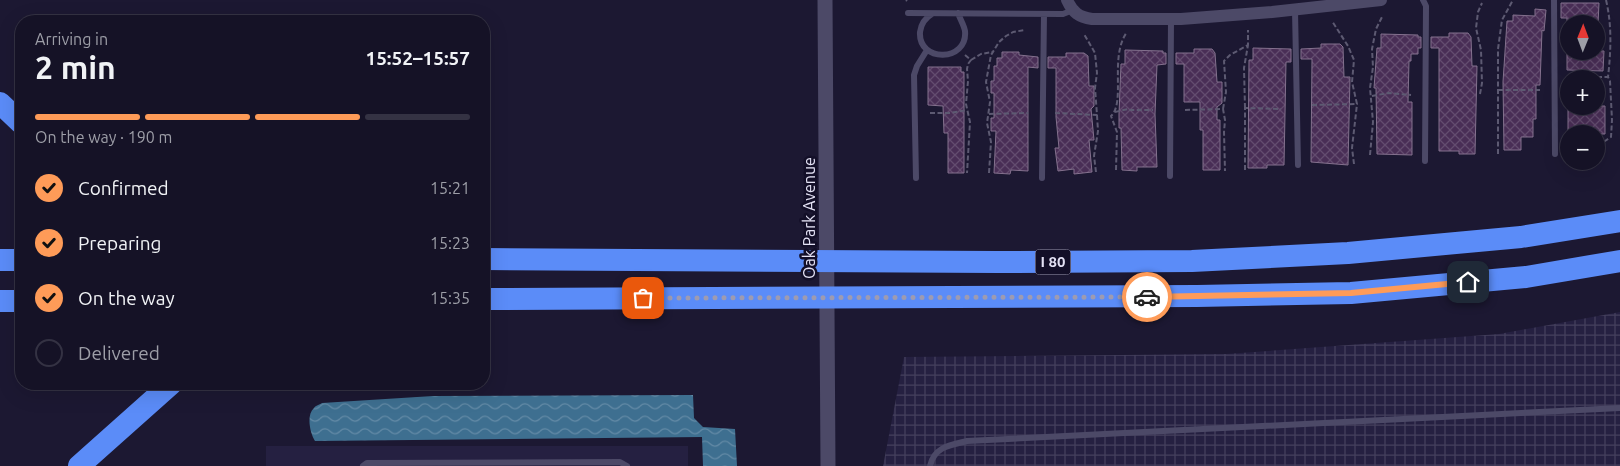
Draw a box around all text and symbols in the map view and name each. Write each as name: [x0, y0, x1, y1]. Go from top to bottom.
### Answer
north arrow: [1560, 15, 1605, 60]
map controls: [1560, 15, 1605, 170]
text: Arriving in: [35, 30, 108, 48]
text: 15:52–15:57: [365, 47, 470, 69]
text: 2 min: [35, 49, 116, 85]
button: +: [1560, 70, 1605, 115]
button: −: [1560, 125, 1605, 170]
text: On the way · 190 m: [35, 128, 172, 146]
street label: Oak Park Avenue: [800, 157, 818, 279]
icon: check: [35, 174, 63, 202]
text: Confirmed: [78, 177, 169, 199]
text: 15:21: [430, 179, 470, 197]
icon: check: [35, 229, 63, 257]
text: Preparing: [78, 232, 162, 254]
text: 15:23: [430, 234, 470, 252]
road number: I 80: [1036, 250, 1070, 274]
pin: [1447, 261, 1489, 303]
icon: home: [1454, 268, 1482, 296]
courier: [1122, 272, 1172, 322]
pin: [622, 277, 664, 319]
icon: car: [1133, 283, 1161, 311]
icon: check: [35, 284, 63, 312]
icon: bag: [629, 284, 657, 312]
text: On the way: [78, 287, 175, 309]
text: 15:35: [430, 289, 470, 307]
text: Delivered: [78, 342, 160, 364]

